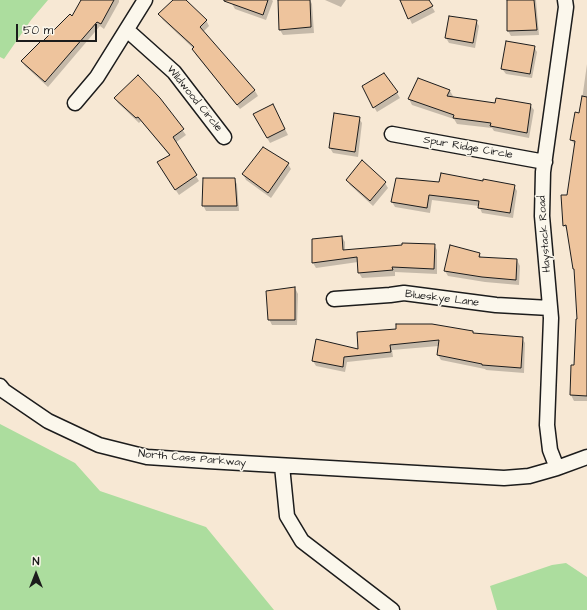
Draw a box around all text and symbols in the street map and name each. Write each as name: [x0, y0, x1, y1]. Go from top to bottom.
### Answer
scale bar: [18, 16, 99, 42]
text: 50 m: [23, 22, 53, 39]
street label: Wildwood Circle: [163, 63, 225, 135]
street label: Spur Ridge Circle: [422, 134, 514, 162]
street label: Haystack Road: [536, 195, 554, 273]
street label: Blueskye Lane: [404, 288, 480, 310]
street label: North Cass Parkway: [138, 448, 246, 470]
north arrow: [16, 554, 56, 594]
text: N: [33, 554, 39, 569]

